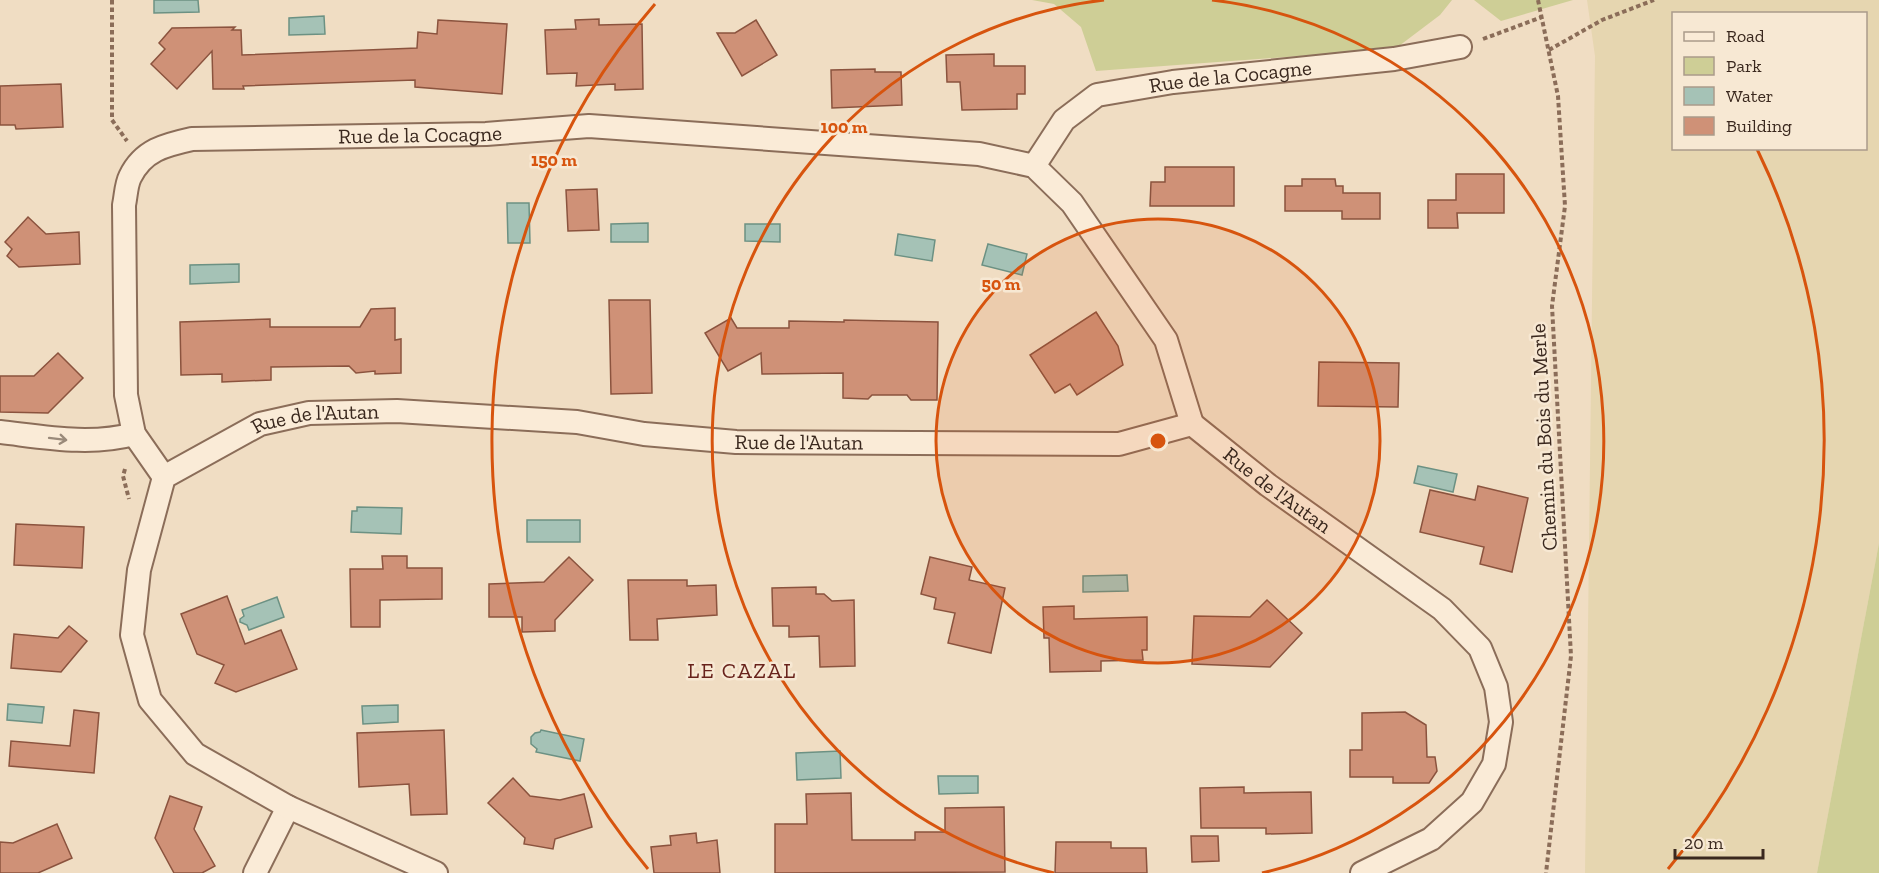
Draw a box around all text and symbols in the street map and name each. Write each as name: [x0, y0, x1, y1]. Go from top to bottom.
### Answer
legend: [1672, 12, 1867, 150]
text: Road: [1726, 25, 1765, 47]
street label: Rue de la Cocagne: [1147, 55, 1313, 98]
text: Park: [1726, 55, 1762, 77]
text: Water: [1726, 85, 1773, 107]
text: Building: [1726, 115, 1792, 137]
text: 100 m: [820, 116, 868, 138]
street label: Rue de la Cocagne: [338, 120, 503, 149]
text: 150 m: [531, 149, 577, 171]
text: 50 m: [982, 273, 1021, 295]
street label: Chemin du Bois du Merle: [1525, 323, 1562, 551]
street label: Rue de l'Autan: [246, 398, 379, 439]
street label: Rue de l'Autan: [734, 429, 863, 455]
centre of rings: [1148, 431, 1168, 451]
one-way arrow: [48, 434, 68, 445]
street label: Rue de l'Autan: [1219, 441, 1337, 538]
district label: LE CAZAL: [687, 657, 797, 684]
scale bar: [1675, 822, 1764, 860]
text: 20 m: [1684, 832, 1724, 854]

